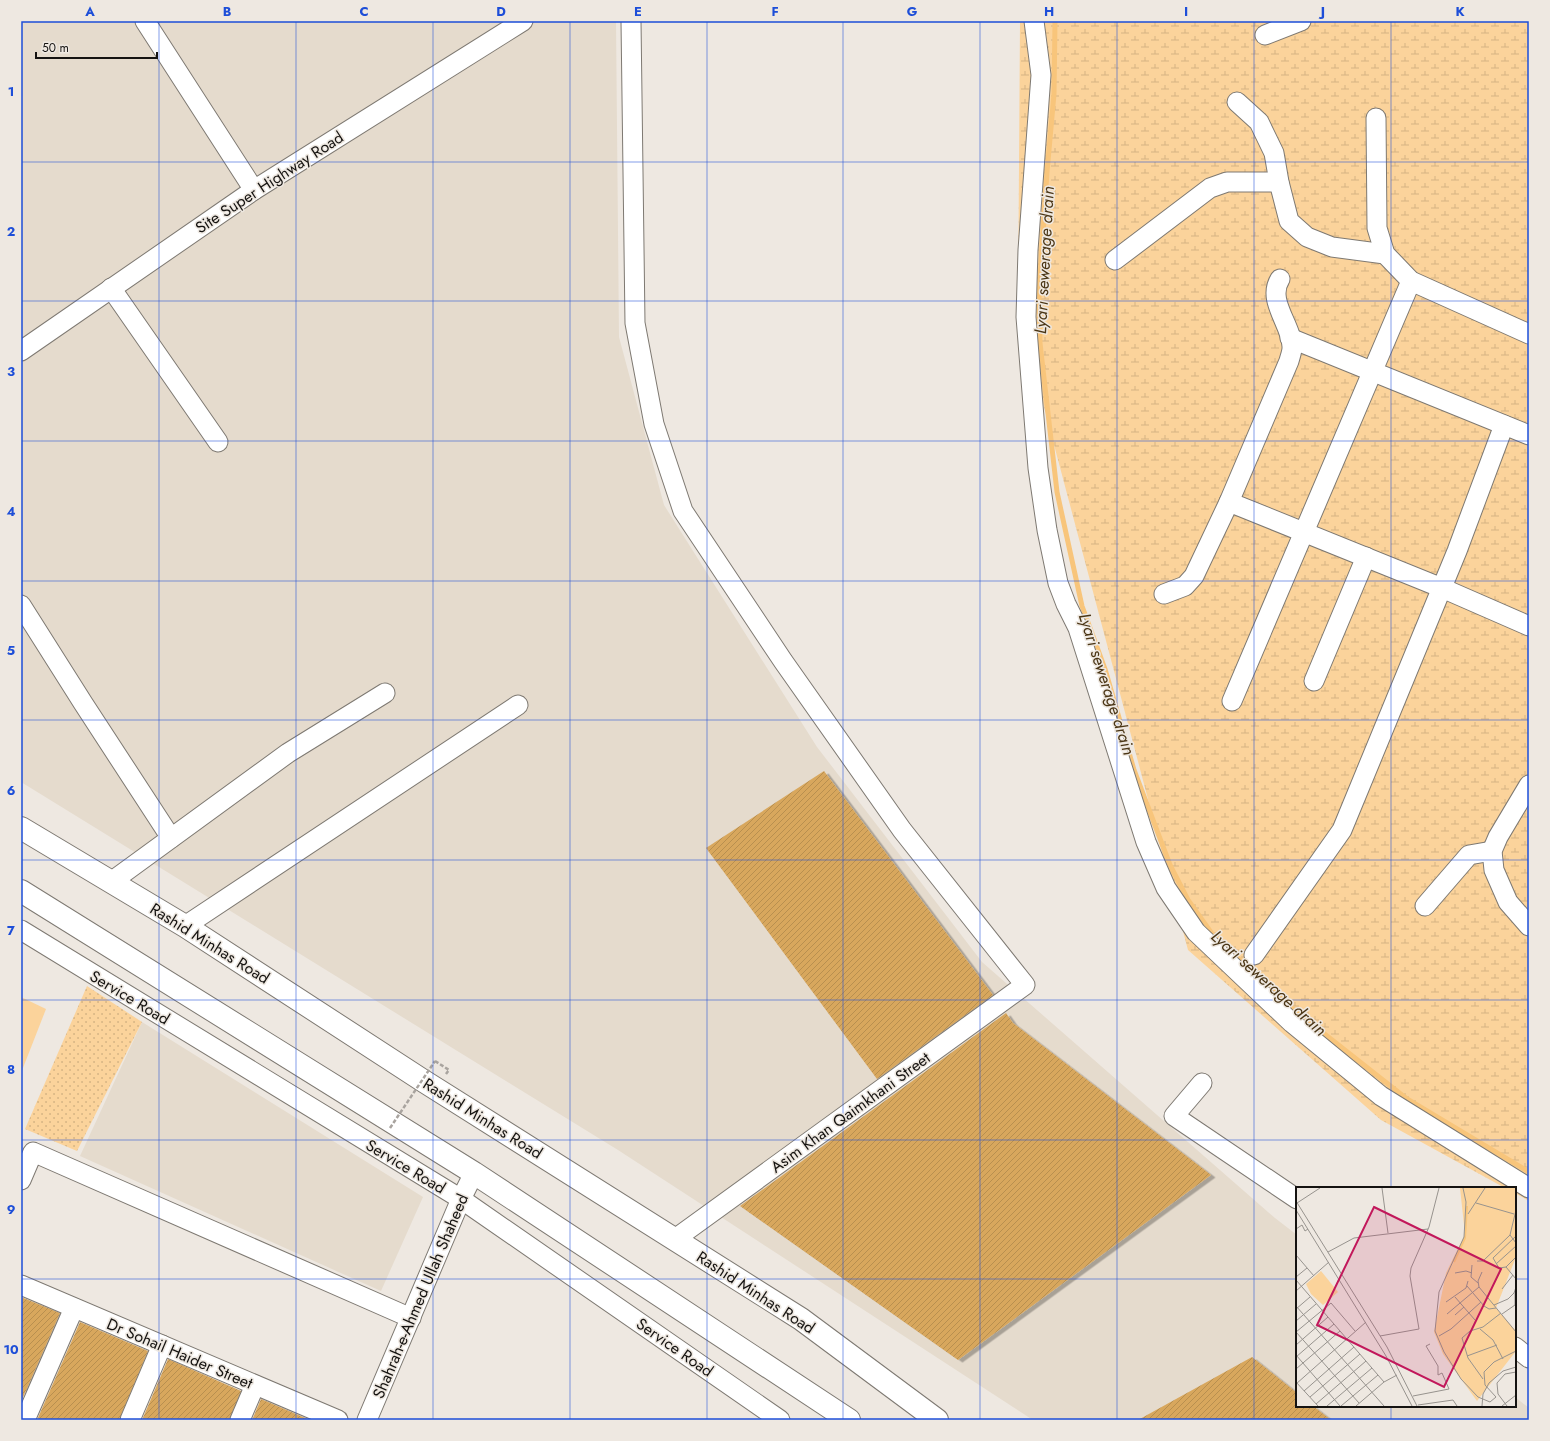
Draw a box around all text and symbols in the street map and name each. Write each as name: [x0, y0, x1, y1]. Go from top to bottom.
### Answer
text: A: [84, 2, 95, 21]
text: B: [223, 2, 232, 21]
text: C: [359, 2, 369, 21]
text: D: [496, 2, 506, 21]
text: E: [634, 2, 642, 21]
text: F: [771, 2, 779, 21]
text: G: [907, 2, 918, 21]
text: H: [1044, 2, 1054, 21]
text: I: [1184, 2, 1188, 21]
text: J: [1318, 2, 1325, 21]
text: K: [1455, 2, 1465, 21]
scale bar: [36, 34, 157, 60]
text: 50 m: [42, 39, 69, 57]
text: 1: [8, 82, 14, 101]
street label: Site Super Highway Road: [191, 126, 348, 239]
water label: Lyari sewerage drain: [1028, 185, 1060, 335]
text: 2: [7, 222, 15, 241]
text: 3: [7, 362, 15, 381]
text: 4: [6, 502, 16, 521]
water label: Lyari sewerage drain: [1073, 610, 1141, 758]
text: 5: [7, 641, 15, 660]
text: 6: [7, 781, 16, 800]
street label: Rashid Minhas Road: [146, 897, 274, 989]
text: 7: [7, 921, 15, 940]
water label: Lyari sewerage drain: [1206, 925, 1332, 1041]
street label: Service Road: [86, 965, 174, 1030]
street label: Asim Khan Qaimkhani Street: [766, 1046, 935, 1178]
text: 8: [7, 1060, 15, 1079]
street label: Rashid Minhas Road: [419, 1072, 547, 1164]
street label: Service Road: [362, 1134, 450, 1199]
inset map: [1296, 1187, 1516, 1407]
street label: Shahrah-e-Ahmed Ullah Shaheed: [367, 1190, 474, 1402]
text: 9: [7, 1200, 16, 1219]
street label: Rashid Minhas Road: [692, 1245, 819, 1339]
street label: Dr Sohail Haider Street: [103, 1312, 256, 1395]
street label: Service Road: [632, 1312, 718, 1382]
text: 10: [3, 1340, 19, 1359]

